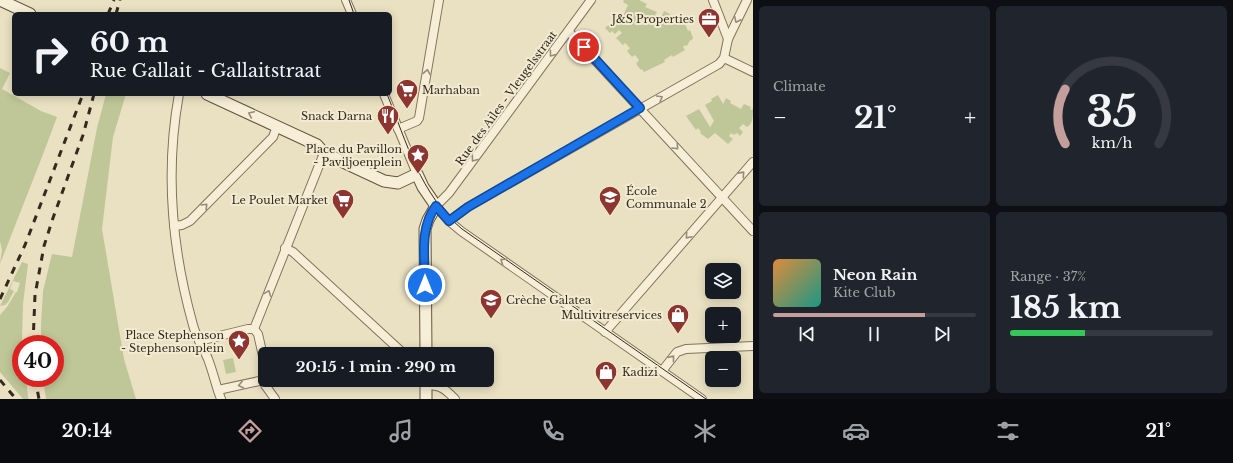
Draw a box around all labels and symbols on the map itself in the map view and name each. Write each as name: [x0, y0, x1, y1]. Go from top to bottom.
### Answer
office icon: J&S Properties: [696, 6, 722, 39]
place label: J&S Properties: [610, 12, 694, 26]
one-way arrow: [734, 15, 742, 23]
street label: Rue des Ailes - Vleugelsstraat: [452, 27, 560, 168]
pin: [567, 30, 601, 64]
one-way arrow: [550, 50, 557, 57]
one-way arrow: [422, 69, 431, 75]
supermarket icon: Marhaban: [394, 77, 420, 110]
place label: Marhaban: [422, 83, 480, 97]
one-way arrow: [656, 95, 663, 102]
restaurant icon: Snack Darna: [375, 103, 401, 136]
place label: Snack Darna: [301, 109, 373, 123]
one-way arrow: [247, 111, 255, 119]
place label: Place du Pavillon - Paviljoenplein: [306, 142, 402, 169]
place icon: Place du Pavillon - Paviljoenplein: [405, 142, 431, 175]
one-way arrow: [671, 142, 679, 150]
one-way arrow: [472, 154, 479, 161]
one-way arrow: [737, 172, 744, 179]
school or university icon: École Communale 2: [597, 184, 623, 217]
place label: École Communale 2: [626, 184, 707, 211]
supermarket icon: Le Poulet Market: [330, 187, 356, 220]
place label: Le Poulet Market: [231, 193, 329, 207]
one-way arrow: [200, 203, 208, 211]
one-way arrow: [685, 231, 692, 239]
one-way arrow: [500, 259, 507, 266]
position arrow: [404, 264, 446, 306]
school or university icon: Crèche Galatea: [478, 287, 504, 320]
one-way arrow: [263, 289, 271, 297]
place label: Crèche Galatea: [506, 293, 592, 307]
shop icon: Multivitreservices: [665, 302, 691, 335]
place label: Multivitreservices: [561, 308, 662, 322]
place label: Place Stephenson - Stephensonplein: [121, 328, 224, 355]
place icon: Place Stephenson - Stephensonplein: [226, 328, 252, 361]
speed limit sign: 40: [12, 335, 64, 387]
one-way arrow: [667, 355, 674, 362]
shop icon: Kadizi: [593, 359, 619, 392]
place label: Kadizi: [622, 365, 658, 379]
one-way arrow: [238, 380, 244, 388]

